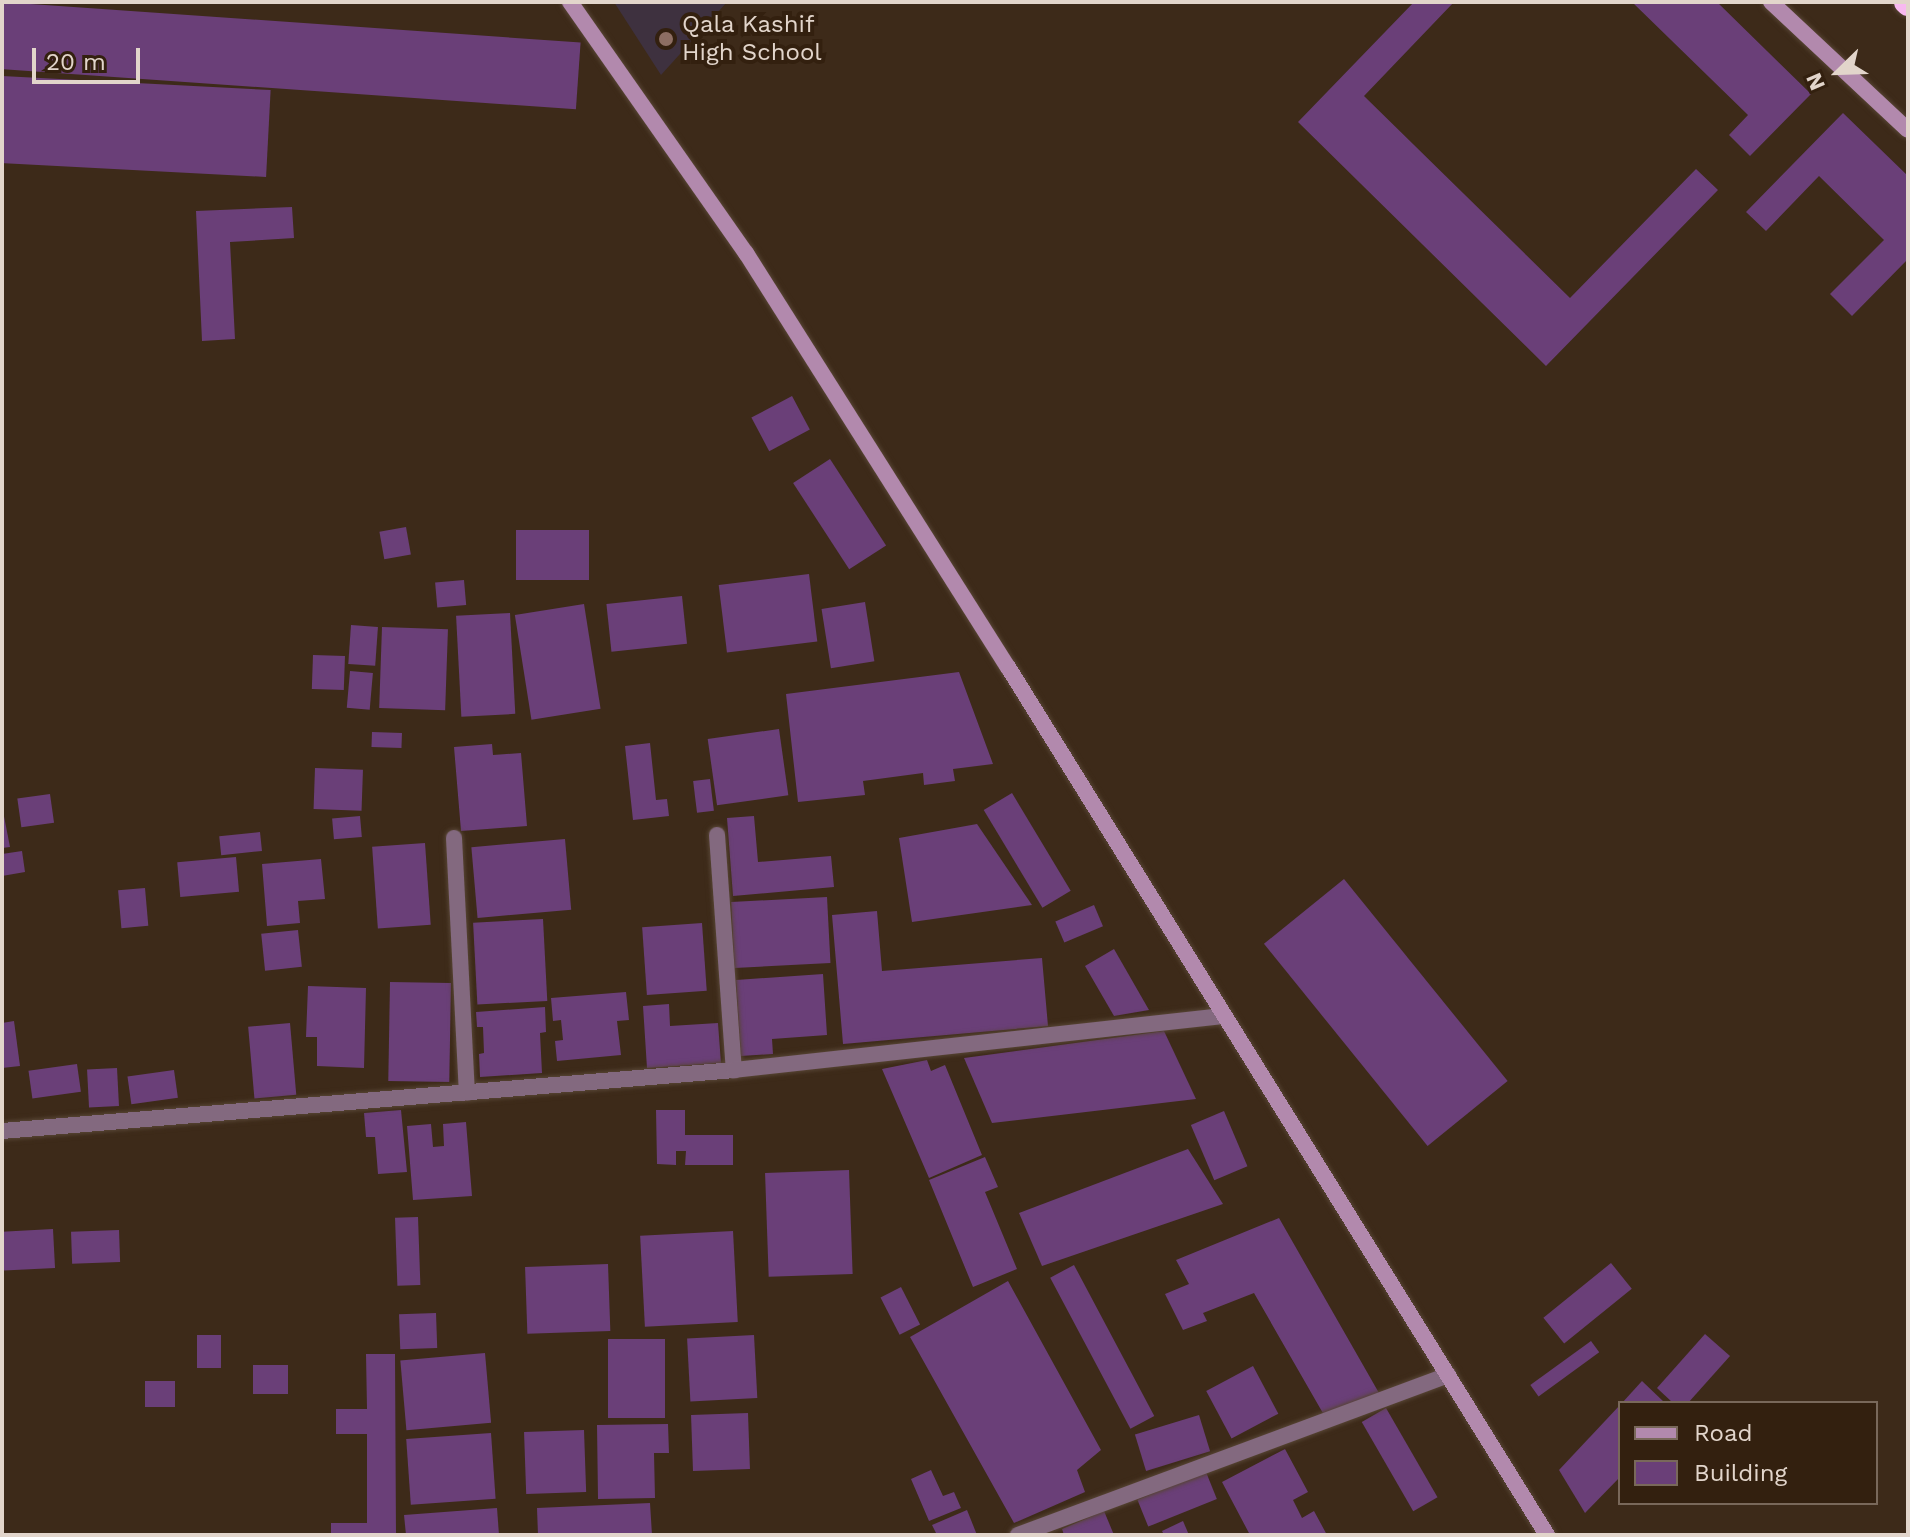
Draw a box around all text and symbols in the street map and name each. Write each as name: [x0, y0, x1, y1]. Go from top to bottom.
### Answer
place label: Qala Kashif High School: [682, 11, 822, 67]
marker: Qala Kashif High School: [657, 30, 675, 48]
scale bar: [36, 32, 144, 82]
north arrow: [1798, 32, 1878, 112]
text: 20 m: [46, 48, 106, 76]
text: N: [1801, 69, 1830, 94]
legend: [1618, 1401, 1878, 1505]
text: Road: [1694, 1419, 1753, 1447]
text: Building: [1694, 1459, 1787, 1487]

